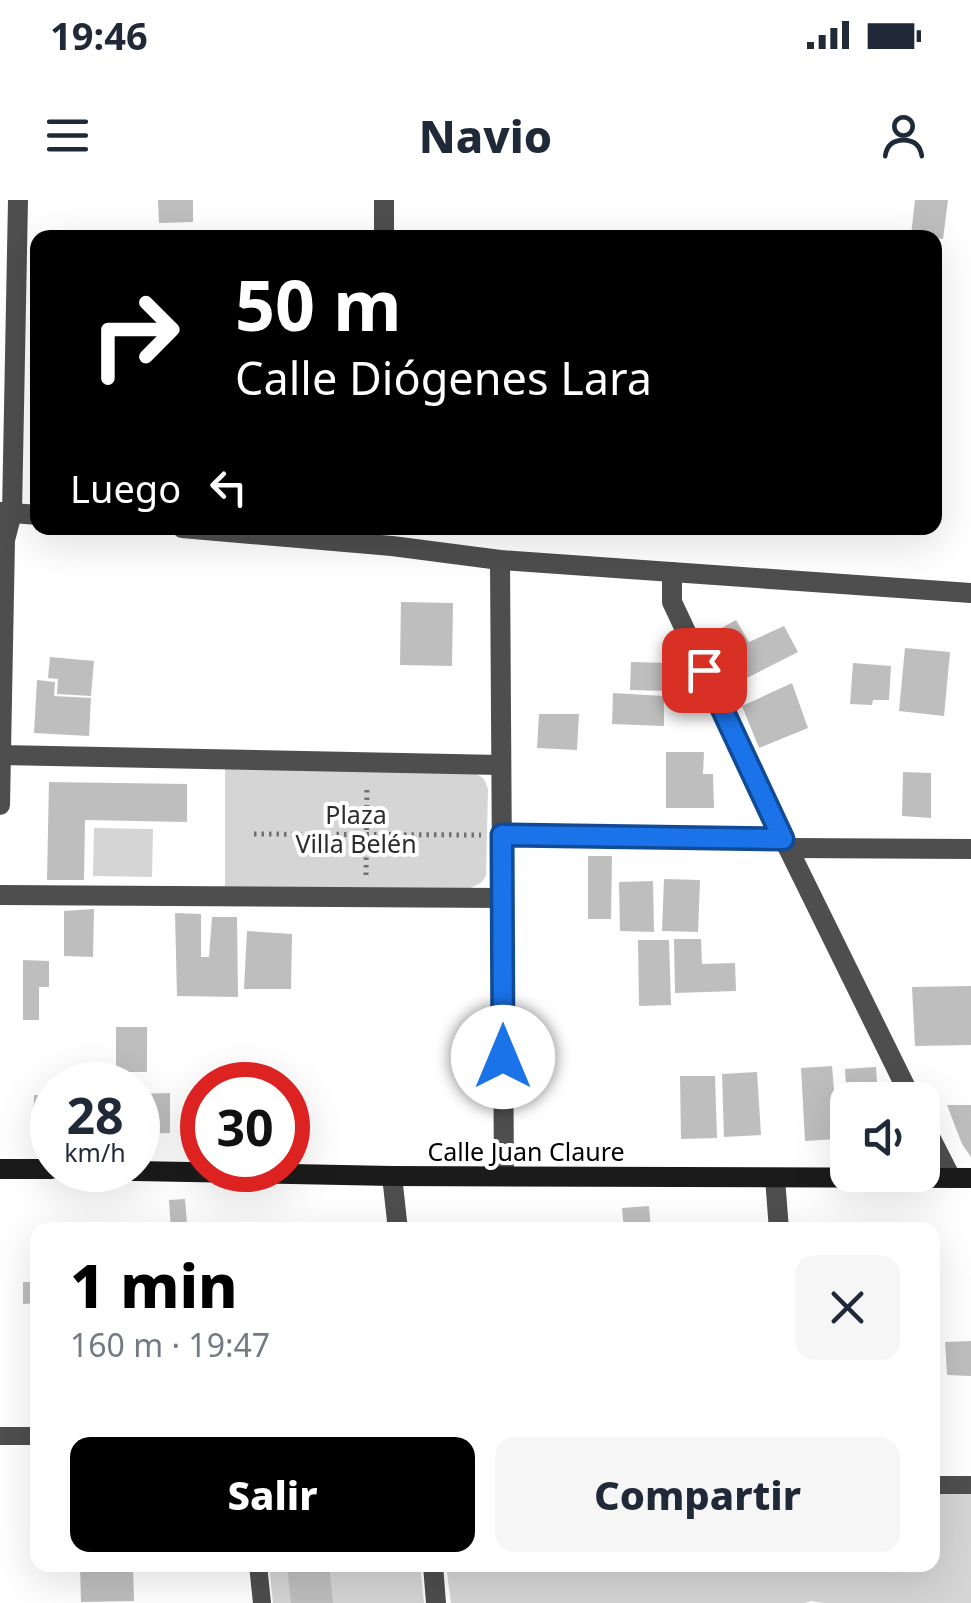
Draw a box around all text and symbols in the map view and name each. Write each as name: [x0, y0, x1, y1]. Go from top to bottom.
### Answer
text: 19:46: [50, 9, 148, 61]
text: Navio: [419, 105, 552, 166]
icon: menu: [40, 108, 95, 163]
icon: person: [876, 108, 931, 163]
text: 50 m: [235, 256, 402, 352]
icon: right: [70, 270, 200, 400]
text: Calle Diógenes Lara: [235, 347, 652, 408]
icon: left: [201, 460, 256, 515]
text: Luego: [70, 462, 181, 514]
pin: [662, 628, 747, 713]
icon: arrive: [677, 643, 732, 698]
park label: Plaza Villa Belén: [295, 797, 417, 860]
position arrow: [451, 1005, 555, 1109]
speed limit sign: 30: [180, 1062, 310, 1192]
text: 28: [66, 1081, 124, 1149]
map controls: [830, 1082, 940, 1192]
button: sound: [830, 1082, 940, 1192]
street label: Calle Juan Claure: [427, 1134, 625, 1168]
text: km/h: [64, 1135, 126, 1169]
text: 1 min: [70, 1244, 238, 1326]
button: close: [795, 1255, 900, 1360]
text: 160 m · 19:47: [70, 1323, 270, 1366]
button: Salir: [70, 1437, 475, 1552]
button: Compartir: [495, 1437, 900, 1552]

